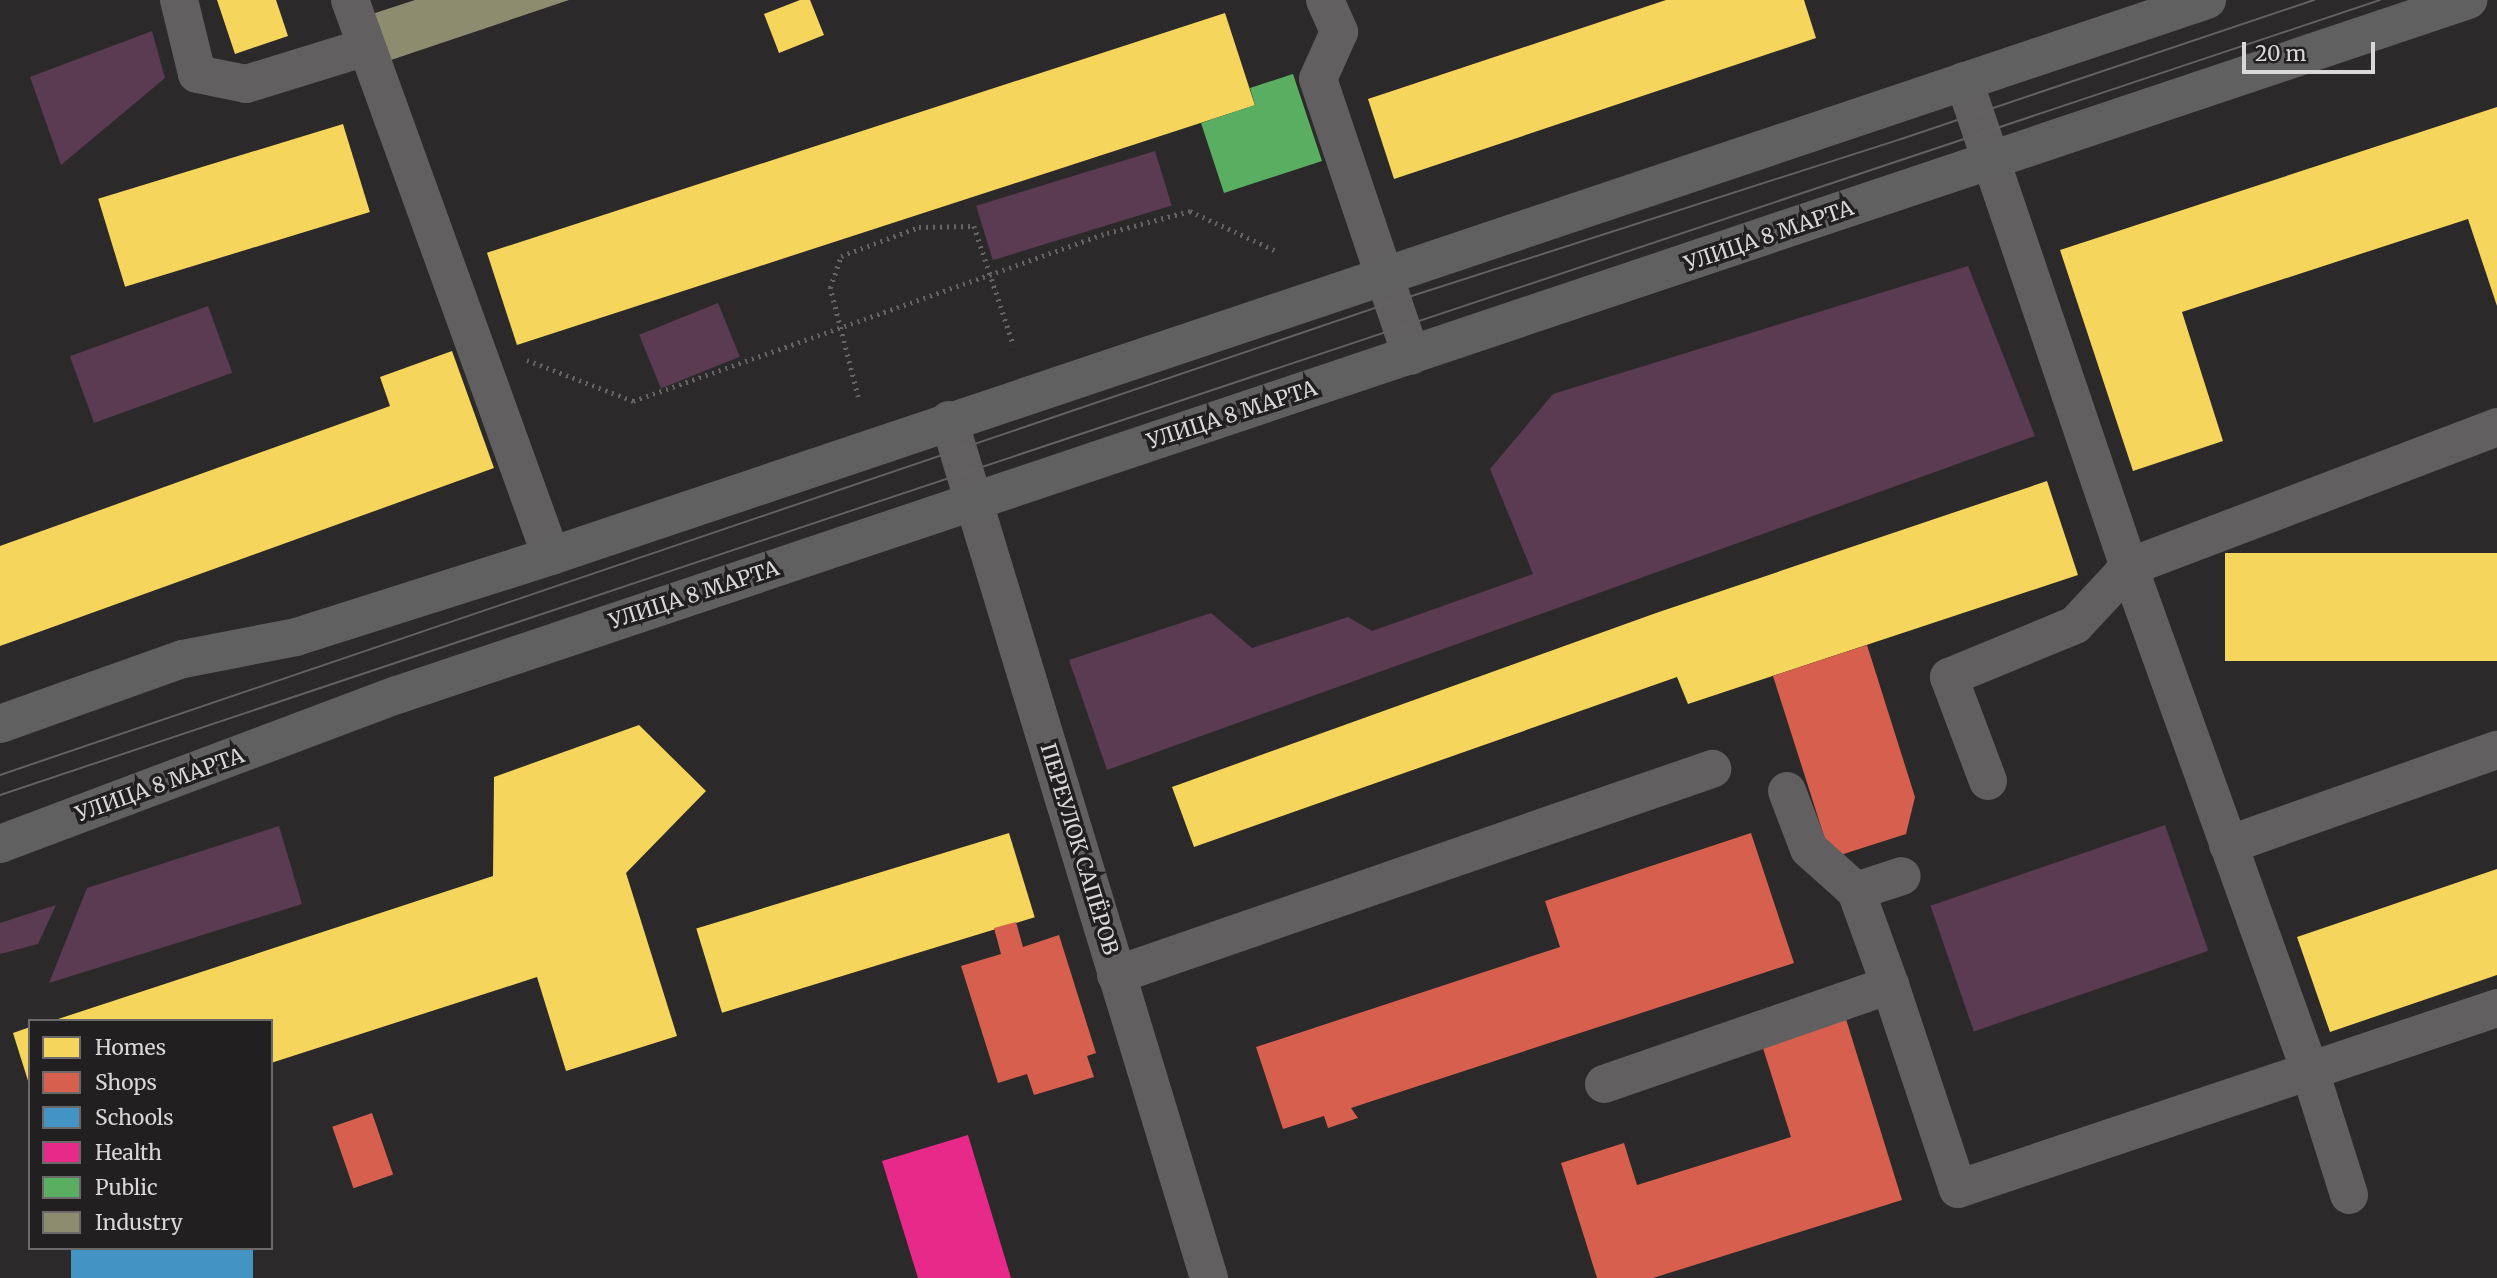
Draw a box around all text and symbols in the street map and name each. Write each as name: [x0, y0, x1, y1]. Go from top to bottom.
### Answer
scale bar: [2245, 28, 2378, 72]
text: 20 m: [2255, 40, 2306, 67]
street label: УЛИЦА 8 МАРТА: [1681, 195, 1857, 277]
street label: УЛИЦА 8 МАРТА: [1144, 376, 1320, 454]
street label: УЛИЦА 8 МАРТА: [606, 556, 782, 634]
street label: ПЕРЕУЛОК САПЁРОВ: [1035, 740, 1123, 958]
street label: УЛИЦА 8 МАРТА: [72, 743, 248, 827]
legend: [28, 1019, 273, 1250]
text: Homes: [95, 1034, 166, 1061]
text: Shops: [95, 1069, 157, 1096]
text: Schools: [95, 1104, 174, 1131]
text: Health: [95, 1139, 162, 1166]
text: Public: [95, 1174, 158, 1201]
text: Industry: [95, 1209, 183, 1236]

